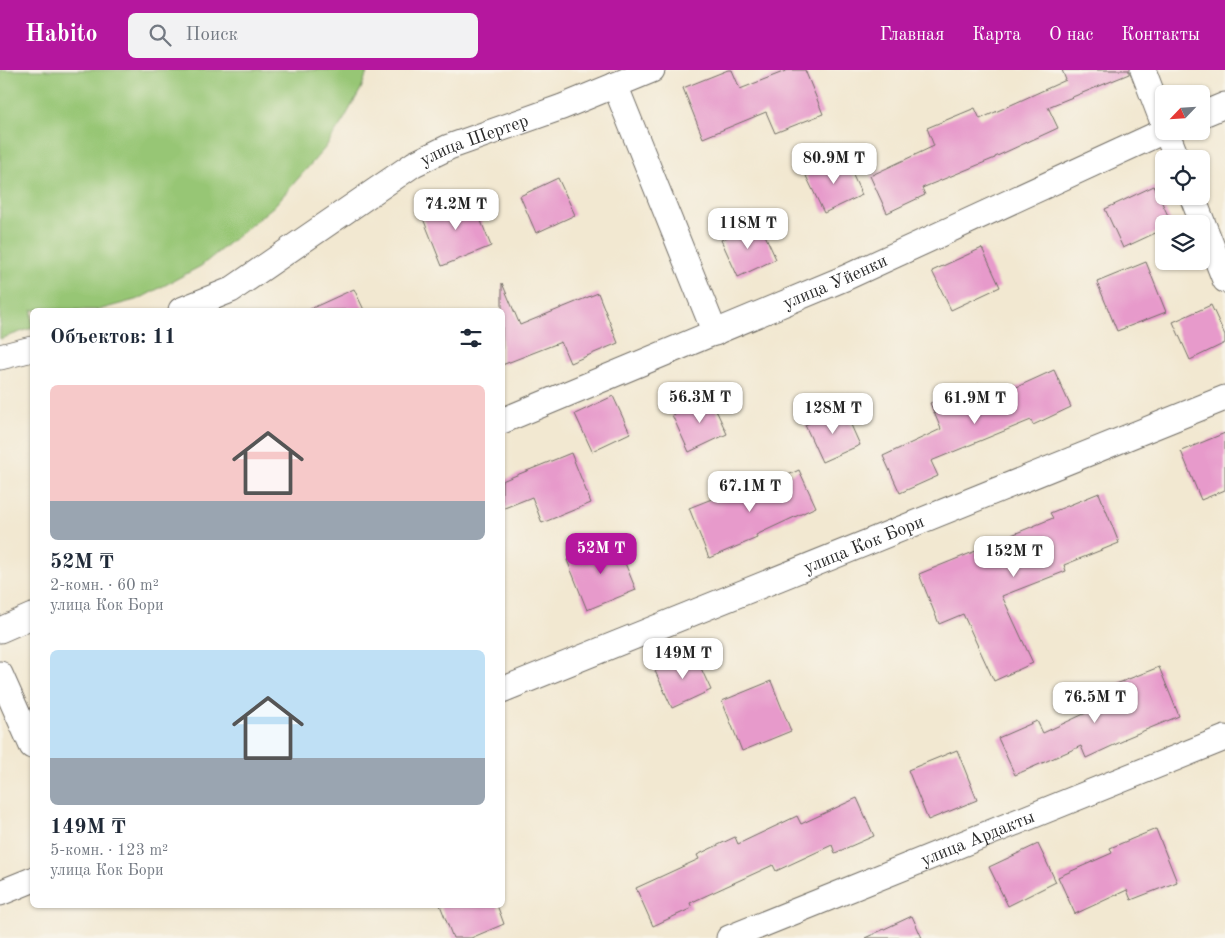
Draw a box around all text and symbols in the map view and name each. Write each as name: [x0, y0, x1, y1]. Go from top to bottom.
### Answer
search box: [128, 13, 478, 58]
icon: search: [146, 21, 174, 49]
text: Habito: [25, 23, 98, 47]
text: Поиск: [186, 26, 238, 45]
text: Главная: [880, 26, 944, 44]
text: Карта: [972, 26, 1021, 44]
text: О нас: [1049, 26, 1093, 44]
text: Контакты: [1121, 26, 1200, 44]
north arrow: [1155, 85, 1210, 140]
map controls: [1155, 85, 1210, 270]
street label: улица Шертер: [417, 112, 531, 170]
pin: 80.9M ₸: [788, 142, 880, 185]
button: locate: [1155, 150, 1210, 205]
text: 80.9M ₸: [803, 151, 865, 167]
pin: 74.2M ₸: [410, 189, 502, 231]
text: 74.2M ₸: [425, 197, 487, 213]
pin: 118M ₸: [707, 208, 789, 250]
button: layers: [1155, 215, 1210, 270]
text: 118M ₸: [719, 216, 777, 232]
street label: улица Уйенки: [781, 252, 890, 313]
icon: filters: [457, 324, 485, 352]
text: Объектов: 11: [50, 327, 176, 348]
pin: 56.3M ₸: [654, 382, 746, 424]
pin: 61.9M ₸: [929, 382, 1021, 425]
text: 56.3M ₸: [669, 390, 731, 406]
text: 61.9M ₸: [944, 391, 1006, 407]
pin: 128M ₸: [792, 392, 874, 435]
text: 128M ₸: [804, 401, 862, 417]
icon: home: [223, 418, 313, 508]
pin: 67.1M ₸: [704, 470, 796, 513]
text: 67.1M ₸: [719, 479, 781, 495]
street label: улица Кок Бори: [801, 513, 927, 577]
pin: 52M ₸: [566, 532, 636, 575]
pin: 152M ₸: [973, 536, 1055, 578]
text: 52M ₸: [577, 541, 625, 557]
text: 152M ₸: [985, 544, 1043, 560]
text: 52M ₸: [50, 552, 114, 573]
text: 2-комн. · 60 m²: [50, 578, 159, 594]
text: улица Кок Бори: [50, 598, 164, 614]
pin: 149M ₸: [642, 638, 724, 680]
text: 149M ₸: [654, 646, 712, 662]
pin: 76.5M ₸: [1049, 682, 1141, 724]
icon: home: [223, 683, 313, 773]
text: 76.5M ₸: [1064, 690, 1126, 706]
street label: улица Ардакты: [918, 808, 1037, 870]
text: 149M ₸: [50, 817, 126, 838]
text: 5-комн. · 123 m²: [50, 843, 168, 859]
text: улица Кок Бори: [50, 863, 164, 879]

